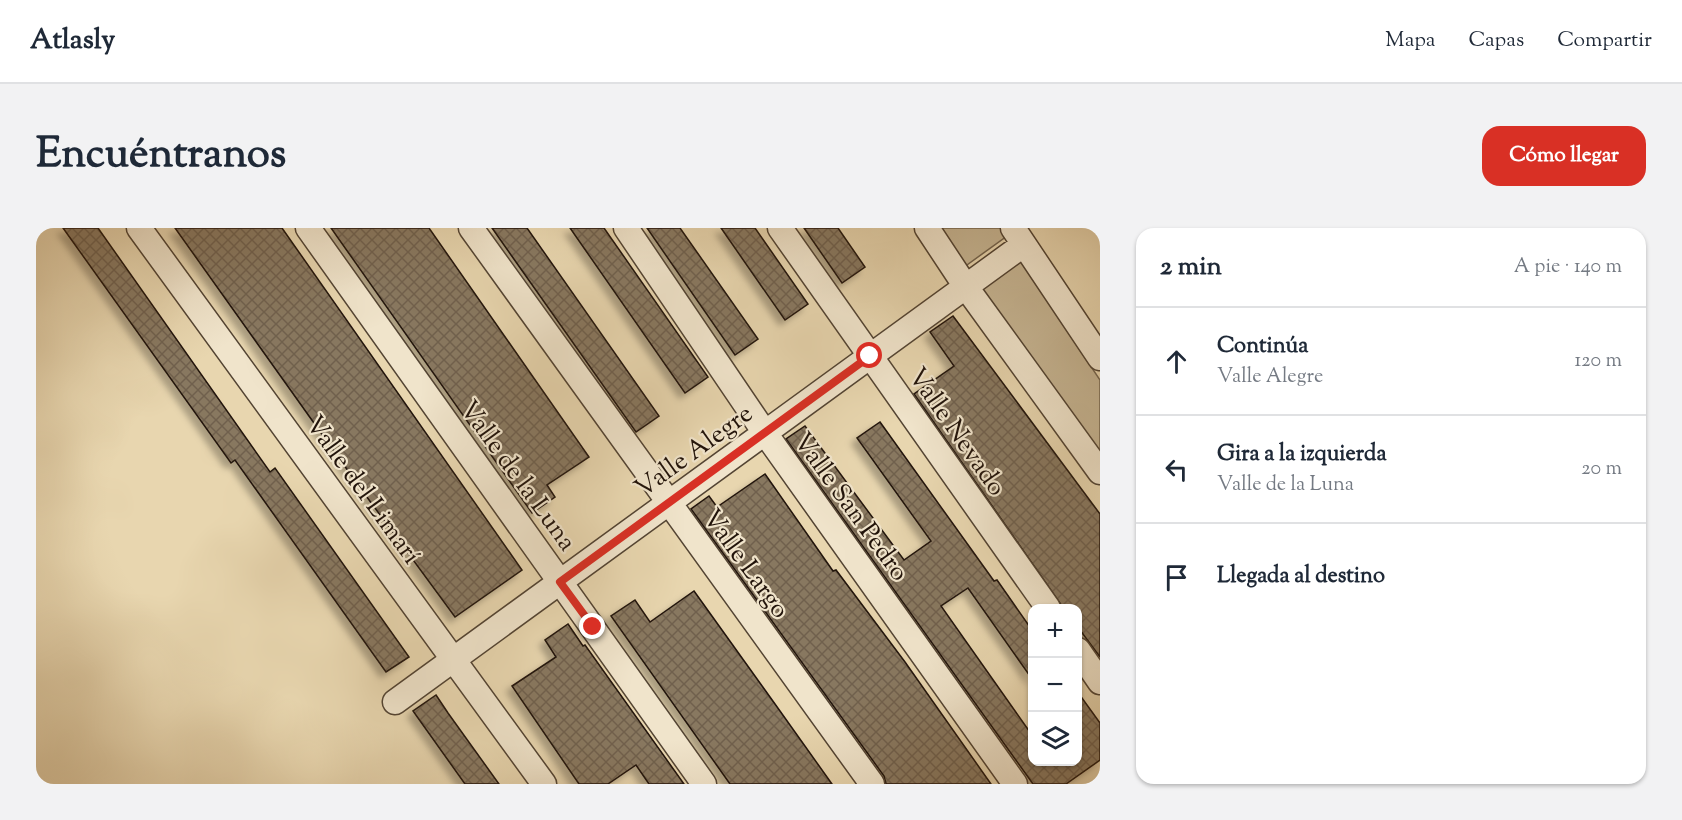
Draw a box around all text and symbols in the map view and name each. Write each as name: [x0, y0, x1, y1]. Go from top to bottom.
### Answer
text: Atlasly: [30, 21, 115, 61]
text: Mapa: [1385, 26, 1435, 56]
text: Capas: [1468, 26, 1524, 56]
text: Compartir: [1557, 26, 1652, 56]
text: Encuéntranos: [36, 126, 286, 186]
button: Cómo llegar: [1482, 126, 1646, 186]
text: 2 min: [1160, 249, 1222, 286]
text: A pie · 140 m: [1514, 253, 1622, 282]
text: Continúa: [1217, 331, 1308, 363]
route start: [856, 342, 882, 368]
icon: ahead: [1160, 345, 1193, 378]
text: 120 m: [1574, 347, 1622, 376]
street label: Valle Nevado: [898, 361, 1014, 504]
text: Valle Alegre: [1217, 363, 1323, 392]
street label: Valle de la Luna: [450, 394, 584, 559]
street label: Valle Alegre: [628, 396, 761, 508]
street label: Valle del Limarí: [295, 408, 429, 572]
street label: Valle San Pedro: [783, 425, 917, 589]
text: Gira a la izquierda: [1217, 439, 1387, 471]
icon: left: [1160, 453, 1193, 486]
text: 20 m: [1581, 455, 1622, 484]
text: Valle de la Luna: [1217, 471, 1354, 500]
street label: Valle Largo: [693, 502, 797, 627]
icon: arrive: [1160, 561, 1193, 594]
text: Llegada al destino: [1217, 561, 1385, 593]
map controls: [1028, 604, 1082, 766]
button: +: [1028, 604, 1082, 658]
route end: [579, 613, 605, 639]
button: −: [1028, 658, 1082, 712]
button: layers: [1028, 712, 1082, 766]

